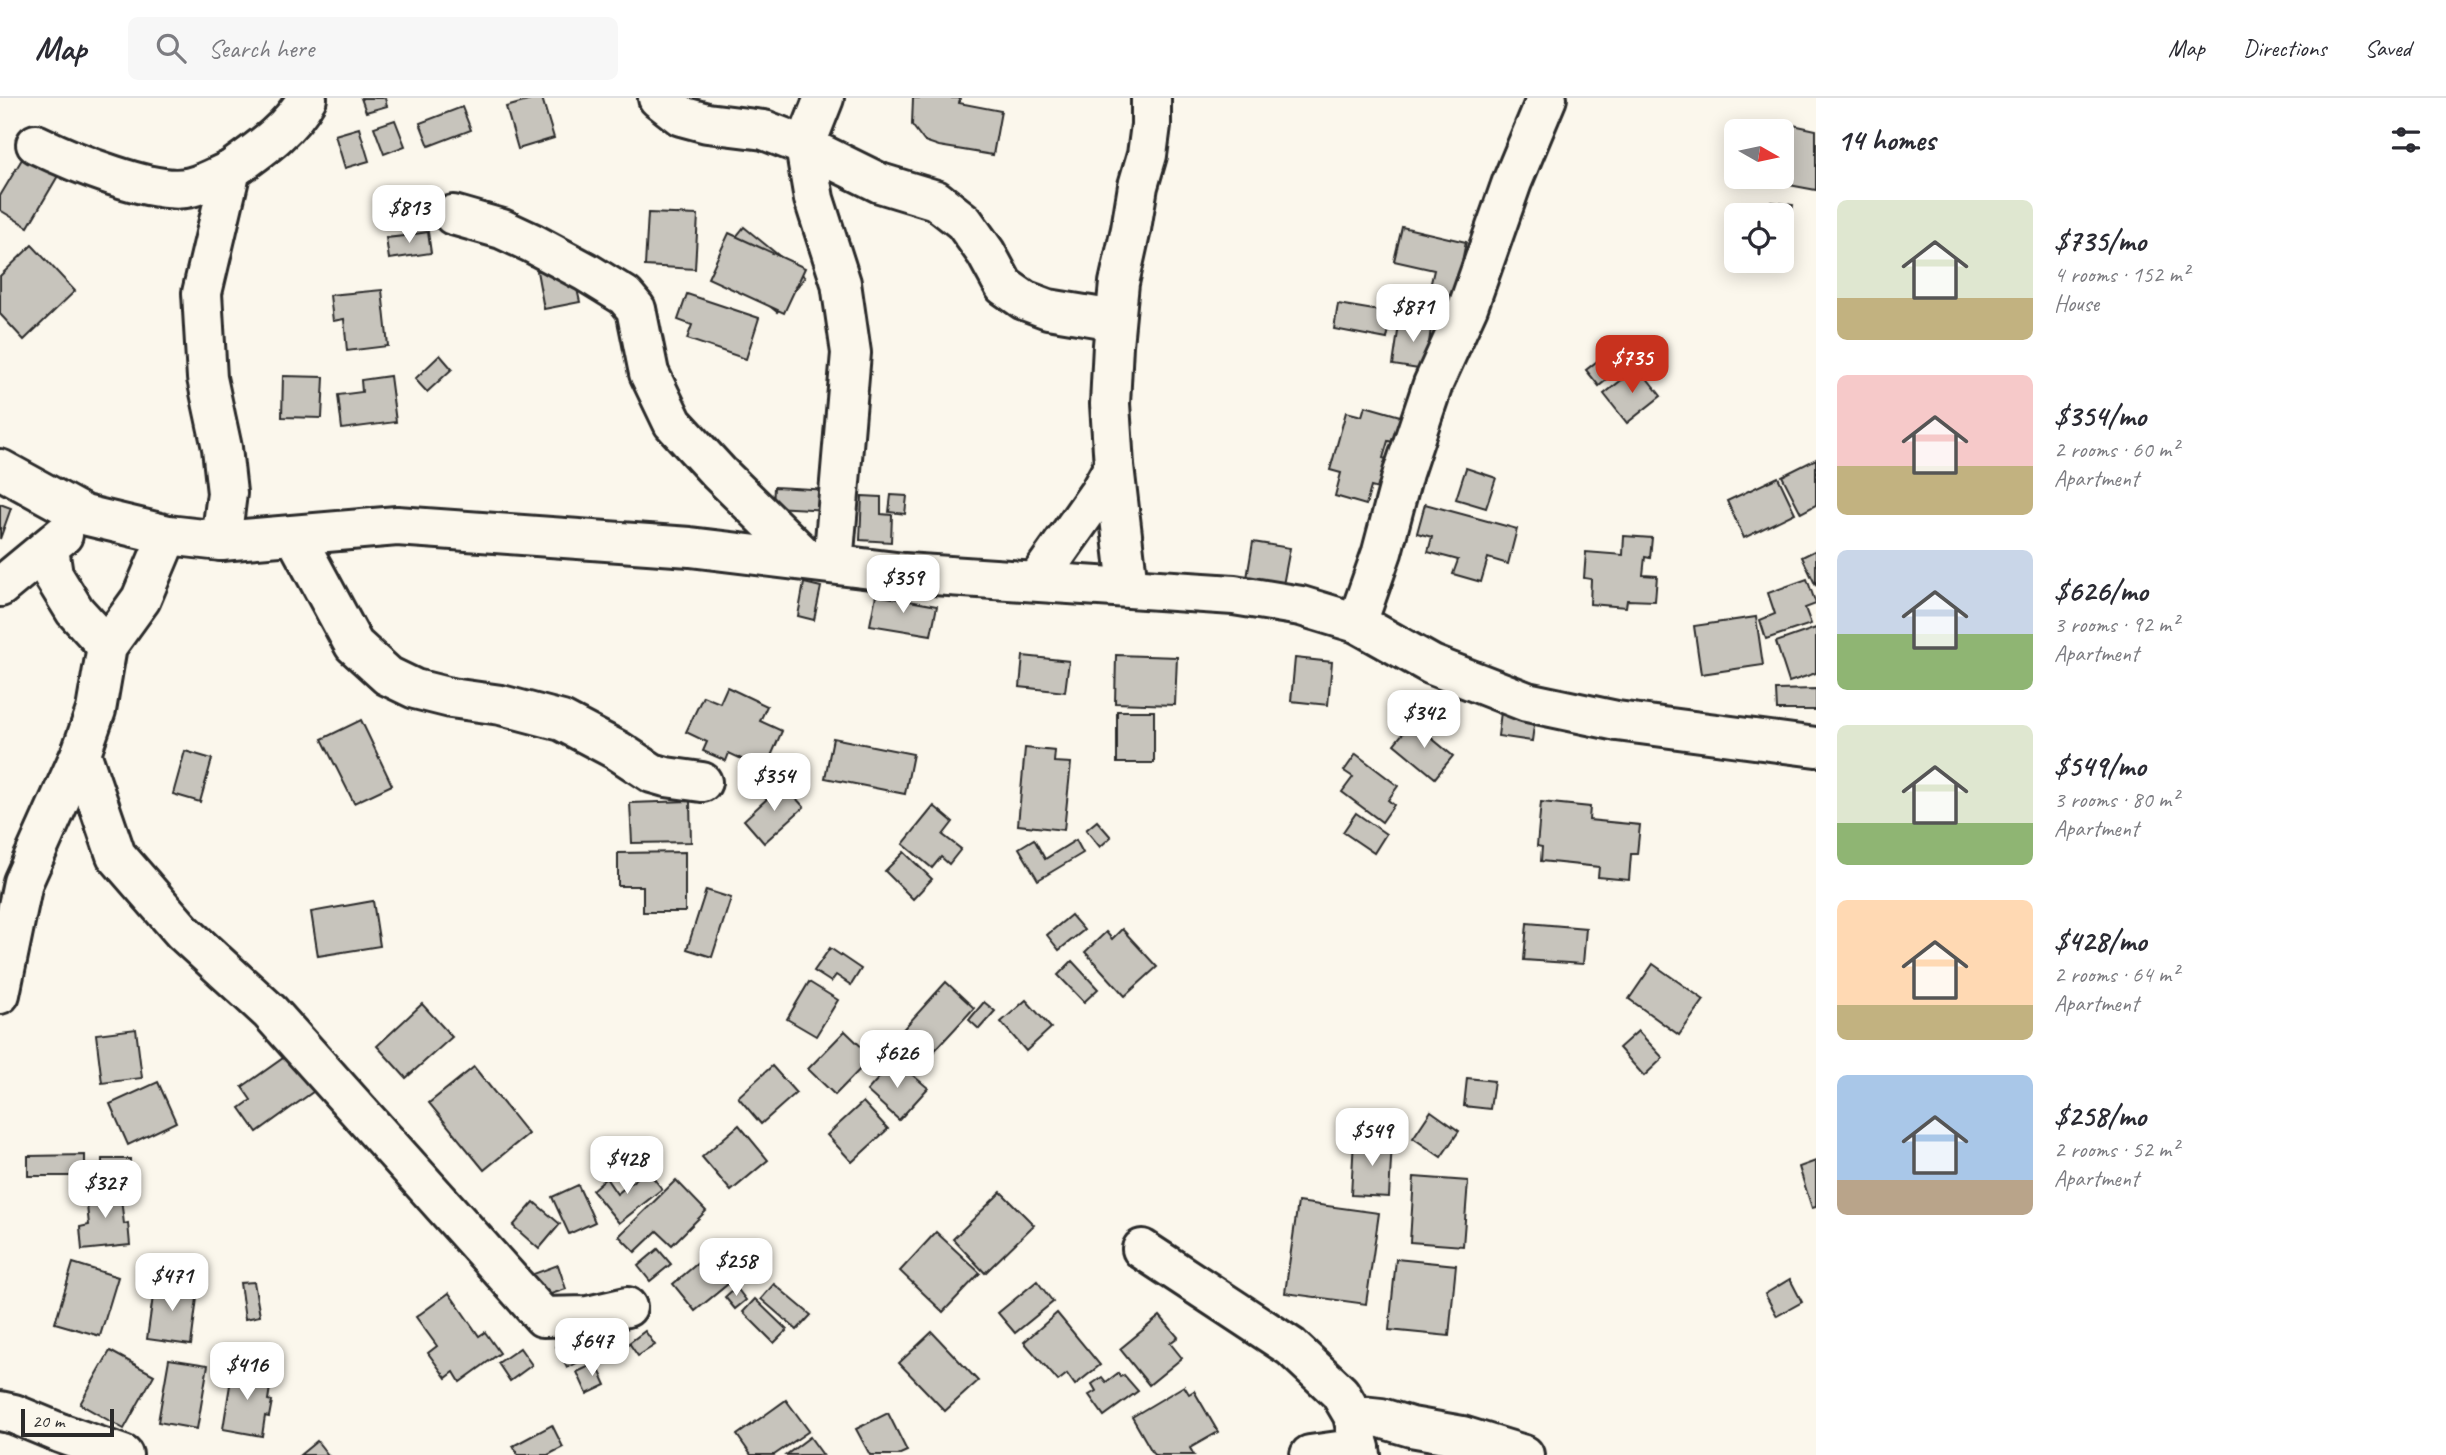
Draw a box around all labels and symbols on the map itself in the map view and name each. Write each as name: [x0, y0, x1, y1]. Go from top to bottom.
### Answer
north arrow: [1724, 119, 1794, 189]
pin: $813: [368, 186, 450, 245]
pin: $871: [1372, 285, 1454, 344]
pin: $735: [1591, 336, 1673, 395]
pin: $359: [862, 556, 944, 615]
pin: $342: [1383, 690, 1465, 750]
pin: $354: [733, 754, 815, 813]
pin: $626: [856, 1030, 938, 1090]
pin: $549: [1331, 1108, 1413, 1168]
pin: $428: [586, 1136, 668, 1196]
pin: $327: [64, 1160, 146, 1220]
pin: $258: [695, 1238, 777, 1298]
pin: $471: [131, 1254, 213, 1313]
pin: $647: [551, 1318, 633, 1378]
pin: $416: [206, 1342, 288, 1402]
scale bar: [21, 1406, 114, 1438]

